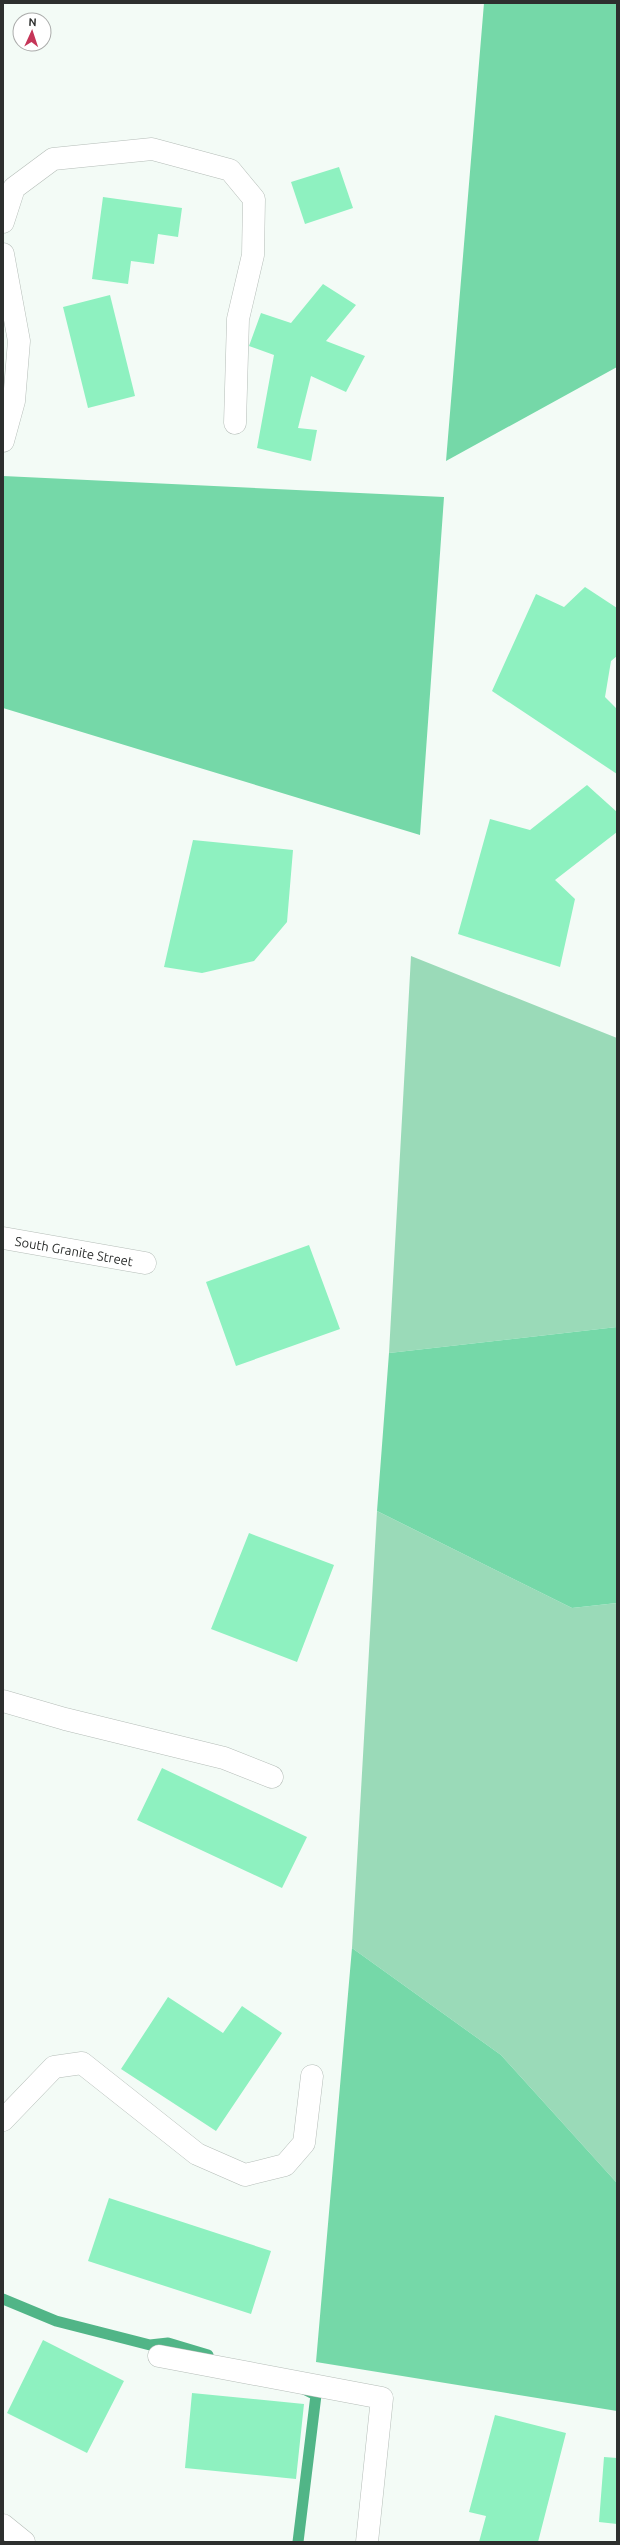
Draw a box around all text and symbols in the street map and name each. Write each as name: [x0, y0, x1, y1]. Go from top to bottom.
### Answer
north arrow: [12, 12, 52, 52]
text: N: [28, 16, 37, 28]
street label: South Granite Street: [14, 1234, 134, 1268]

